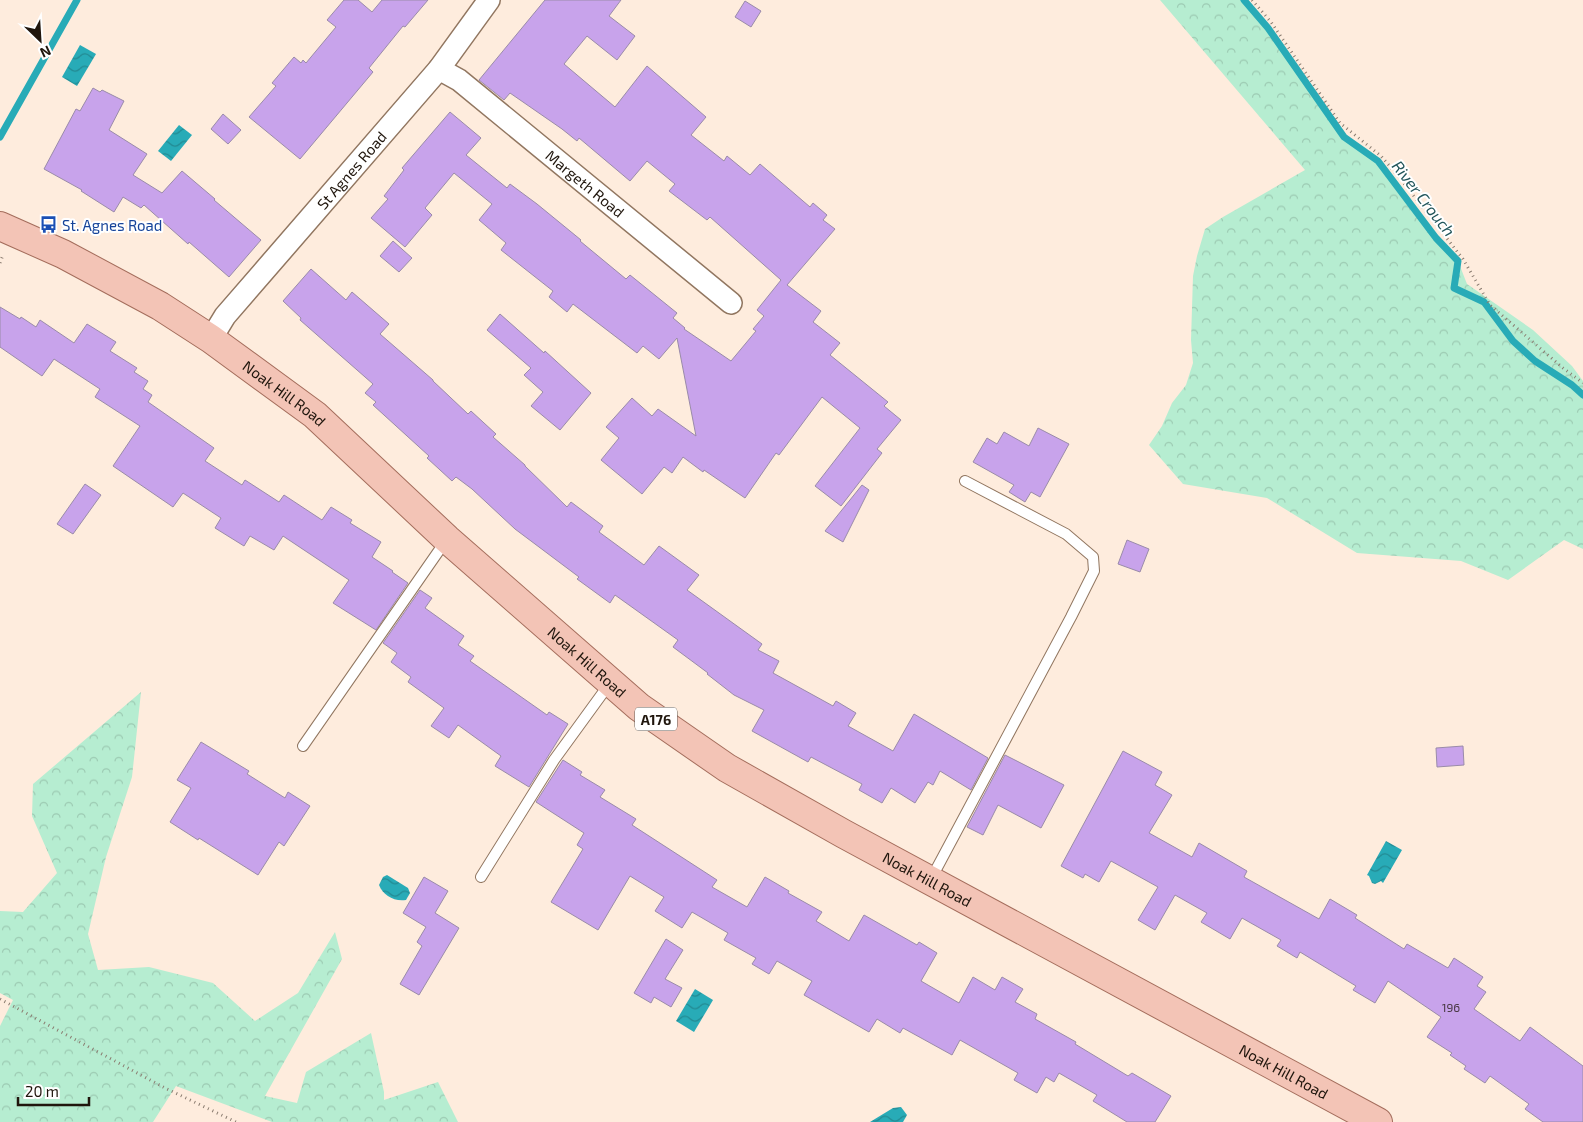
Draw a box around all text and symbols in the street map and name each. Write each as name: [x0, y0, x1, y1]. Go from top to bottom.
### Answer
north arrow: [15, 15, 65, 65]
text: N: [38, 42, 54, 62]
street label: St Agnes Road: [313, 127, 390, 213]
street label: Margeth Road: [542, 146, 628, 221]
water label: River Crouch: [1389, 156, 1459, 240]
bus stop icon: St. Agnes Road: [38, 215, 58, 235]
place label: St. Agnes Road: [62, 216, 162, 234]
street label: Noak Hill Road: [240, 357, 330, 430]
street label: Noak Hill Road: [544, 622, 630, 701]
road number: A176: [635, 708, 677, 731]
street label: Noak Hill Road: [880, 848, 975, 910]
house number: 196: [1442, 1000, 1460, 1014]
street label: Noak Hill Road: [1236, 1040, 1332, 1103]
scale bar: [18, 1074, 89, 1106]
text: 20 m: [25, 1082, 59, 1100]

